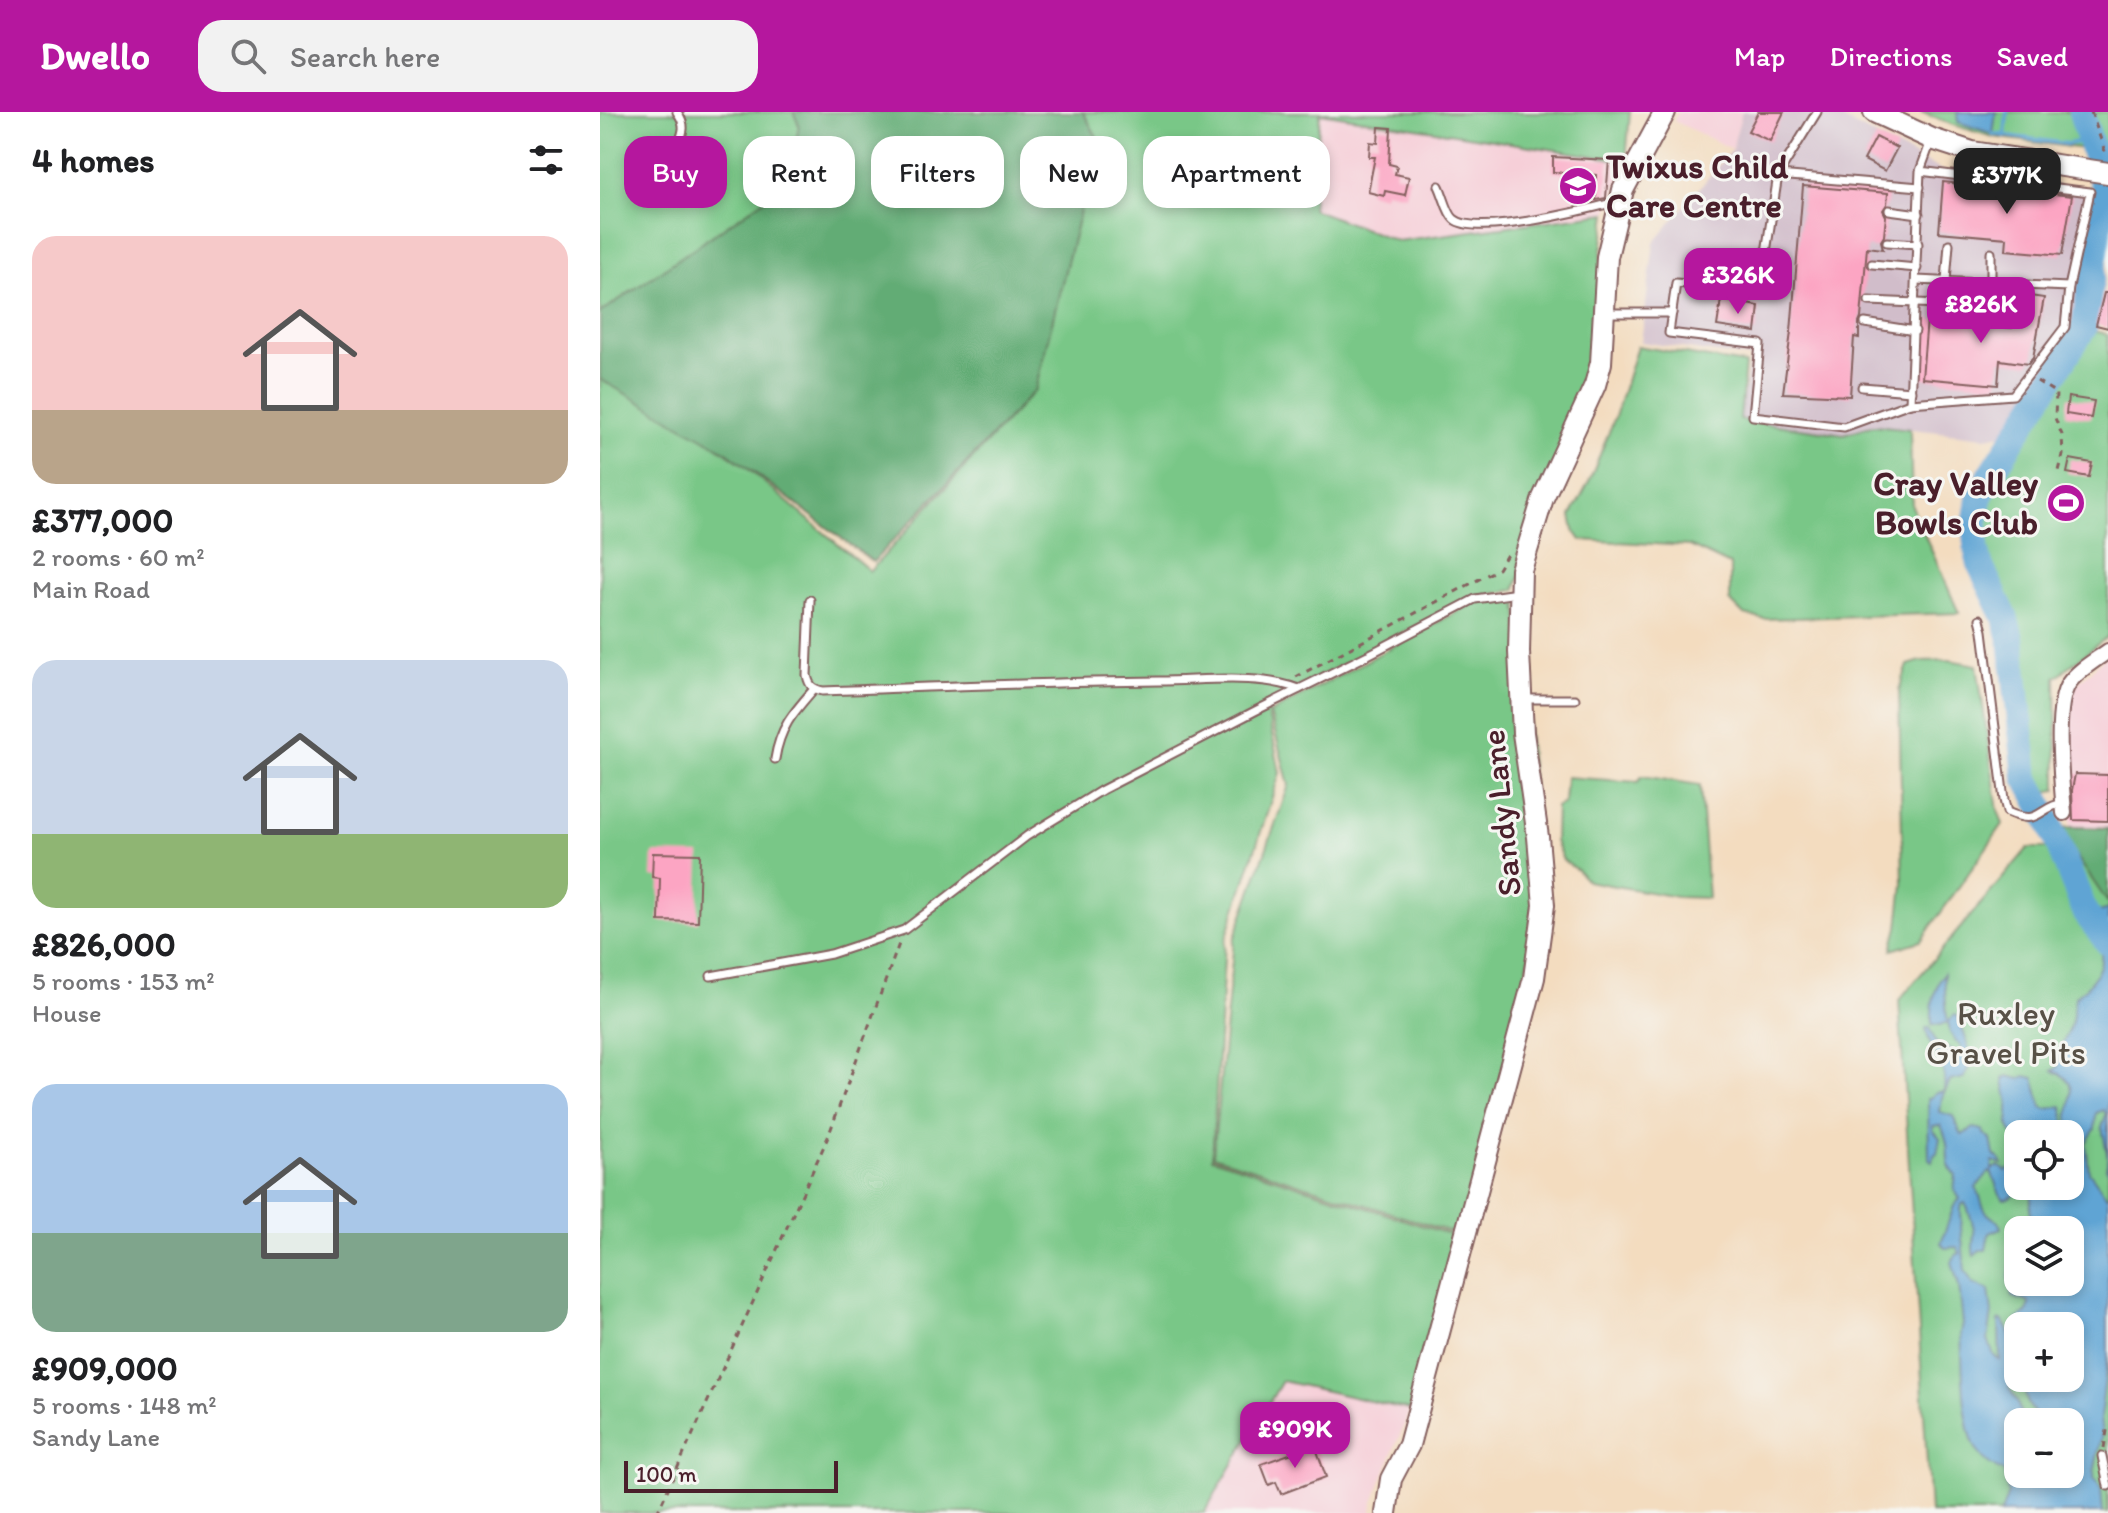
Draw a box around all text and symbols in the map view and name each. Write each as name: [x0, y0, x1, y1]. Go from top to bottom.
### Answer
search box: [198, 20, 758, 92]
text: Dwello: [40, 33, 150, 79]
icon: search: [226, 34, 270, 78]
text: Search here: [290, 38, 440, 75]
text: Map: [1734, 39, 1785, 73]
text: Directions: [1829, 39, 1953, 73]
text: Saved: [1997, 39, 2068, 73]
chip: Buy: [624, 136, 727, 208]
chip: Rent: [743, 136, 855, 208]
chip: Filters: [871, 136, 1004, 208]
chip: New: [1020, 136, 1127, 208]
chip: Apartment: [1143, 136, 1330, 208]
icon: filters: [524, 138, 568, 182]
text: 4 homes: [32, 140, 155, 181]
place label: Twixus Child Care Centre: [1605, 146, 1789, 226]
pin: £377K: [1951, 148, 2063, 216]
text: £377K: [1972, 158, 2042, 190]
school or university icon: Twixus Child Care Centre: [1557, 165, 1599, 207]
pin: £326K: [1682, 248, 1794, 316]
text: £326K: [1702, 258, 1774, 290]
pin: £826K: [1925, 277, 2037, 345]
text: £826K: [1945, 287, 2017, 319]
icon: home: [228, 288, 372, 432]
place label: Cray Valley Bowls Club: [1873, 463, 2039, 543]
sports icon: Cray Valley Bowls Club: [2045, 482, 2087, 524]
text: £377,000: [32, 500, 173, 541]
text: 2 rooms · 60 m²: [32, 541, 205, 573]
text: Main Road: [32, 573, 150, 605]
icon: home: [228, 712, 372, 856]
street label: Sandy Lane: [1472, 728, 1530, 898]
text: £826,000: [32, 924, 176, 965]
text: 5 rooms · 153 m²: [32, 965, 215, 997]
park label: Ruxley Gravel Pits: [1926, 993, 2086, 1073]
text: House: [32, 997, 102, 1029]
map controls: [2004, 1120, 2084, 1488]
button: locate: [2004, 1120, 2084, 1200]
icon: home: [228, 1136, 372, 1280]
button: layers: [2004, 1216, 2084, 1296]
button: +: [2004, 1312, 2084, 1392]
text: £909,000: [32, 1348, 178, 1389]
text: 5 rooms · 148 m²: [32, 1389, 217, 1421]
pin: £909K: [1239, 1402, 1351, 1470]
button: −: [2004, 1408, 2084, 1488]
text: £909K: [1258, 1412, 1332, 1444]
text: Sandy Lane: [32, 1421, 160, 1453]
scale bar: [624, 1457, 838, 1493]
text: 100 m: [636, 1461, 697, 1488]

